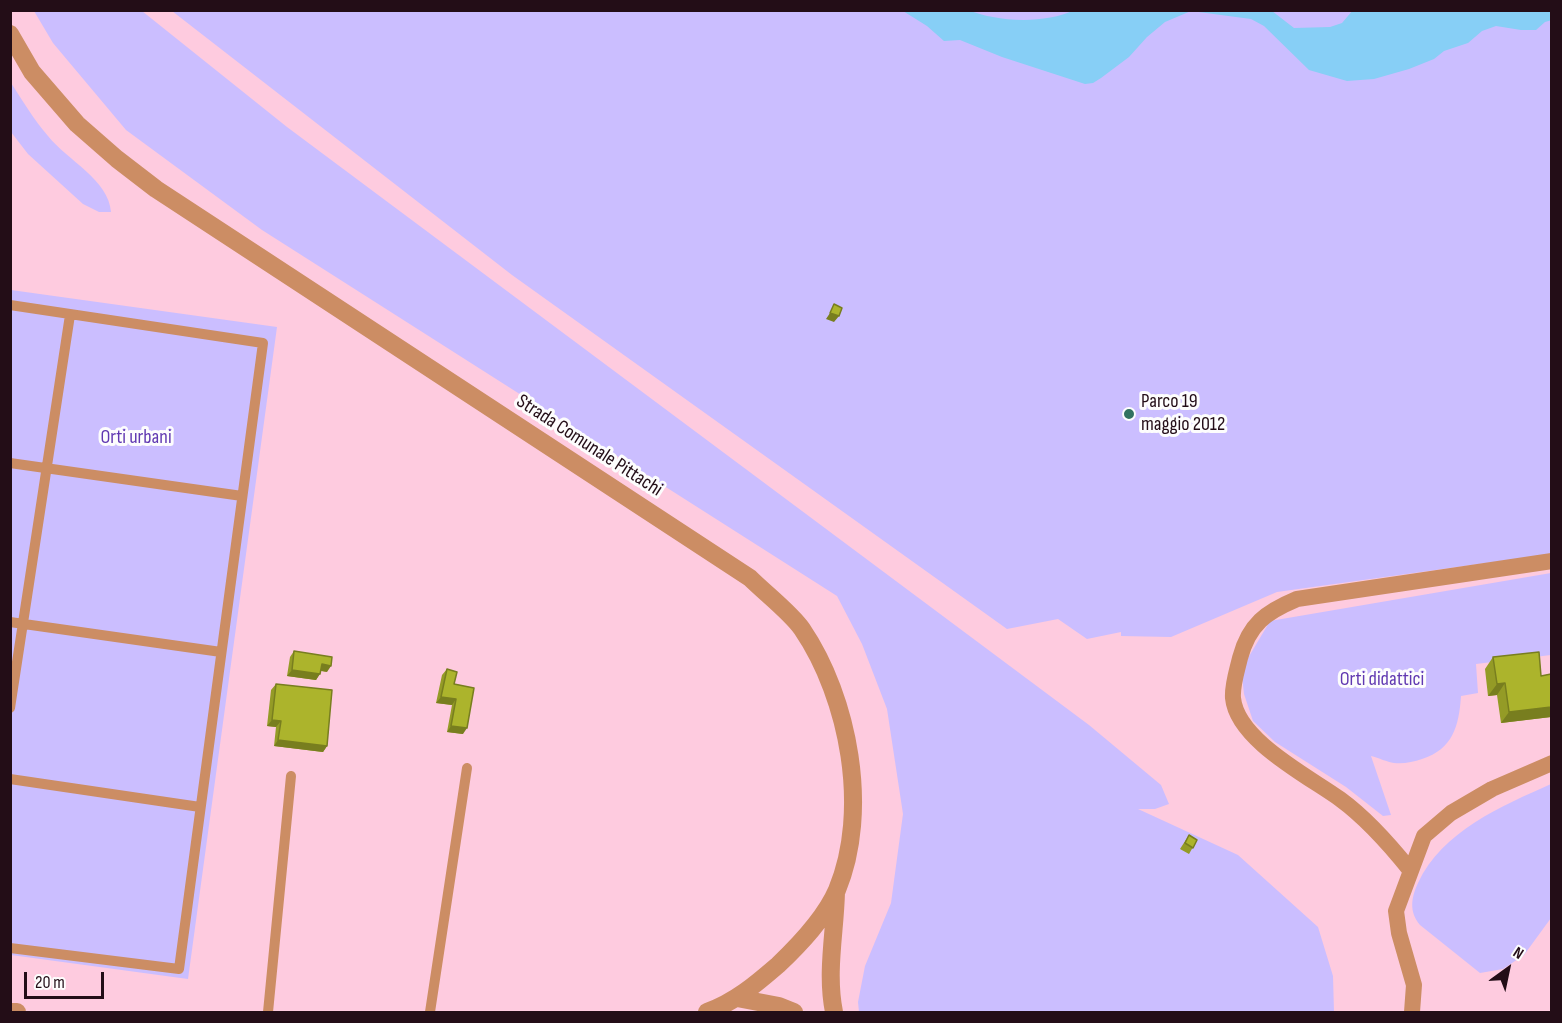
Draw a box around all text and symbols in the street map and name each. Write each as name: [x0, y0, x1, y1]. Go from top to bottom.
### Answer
street label: Strada Comunale Pittachi: [511, 390, 667, 502]
place label: Parco 19 maggio 2012: [1141, 390, 1225, 437]
marker: Parco 19 maggio 2012: [1122, 407, 1136, 421]
park label: Orti urbani: [100, 426, 172, 450]
park label: Orti didattici: [1340, 668, 1424, 692]
north arrow: [1478, 939, 1538, 999]
text: N: [1509, 943, 1527, 964]
scale bar: [27, 960, 106, 998]
text: 20 m: [35, 972, 65, 993]

